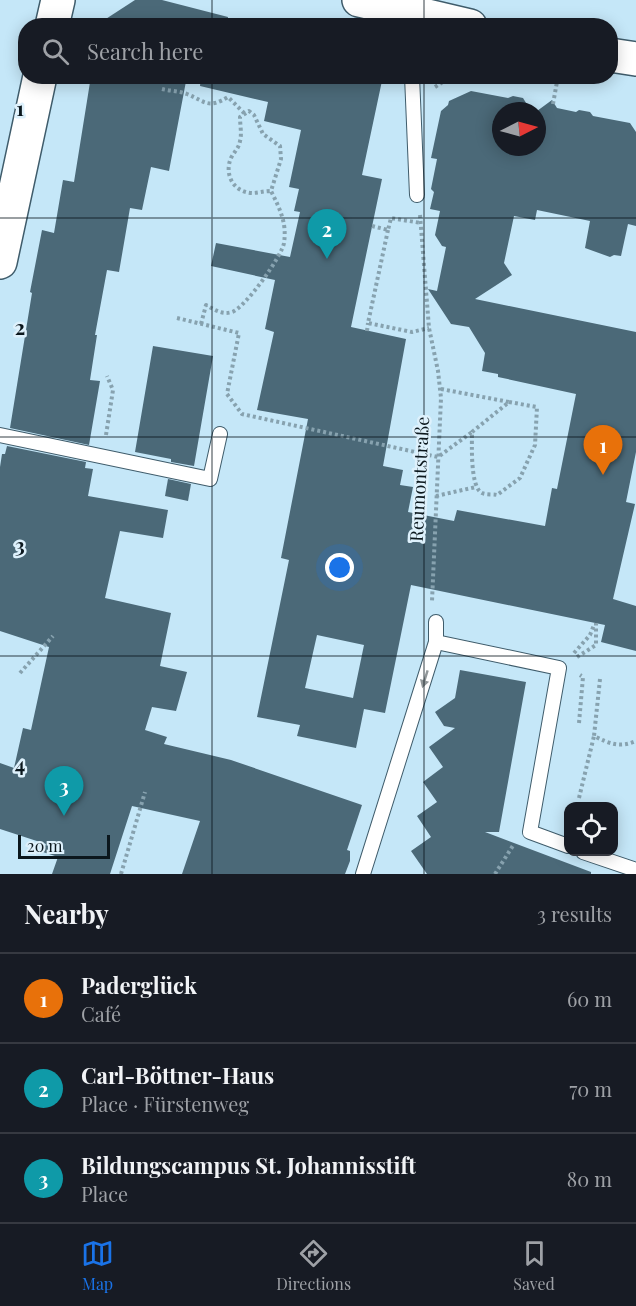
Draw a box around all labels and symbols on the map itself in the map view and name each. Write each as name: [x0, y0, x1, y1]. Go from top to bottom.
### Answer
text: 1: [16, 94, 24, 121]
north arrow: [492, 102, 546, 156]
pin: 2: [308, 210, 346, 259]
text: 2: [15, 313, 25, 340]
street label: Reumontstraße: [404, 416, 434, 542]
pin: 1: [584, 426, 622, 475]
text: 3: [15, 531, 25, 558]
your location: [325, 553, 354, 582]
one-way arrow: [420, 670, 429, 688]
text: 4: [15, 750, 25, 777]
pin: 3: [44, 766, 84, 816]
scale bar: [18, 832, 110, 860]

